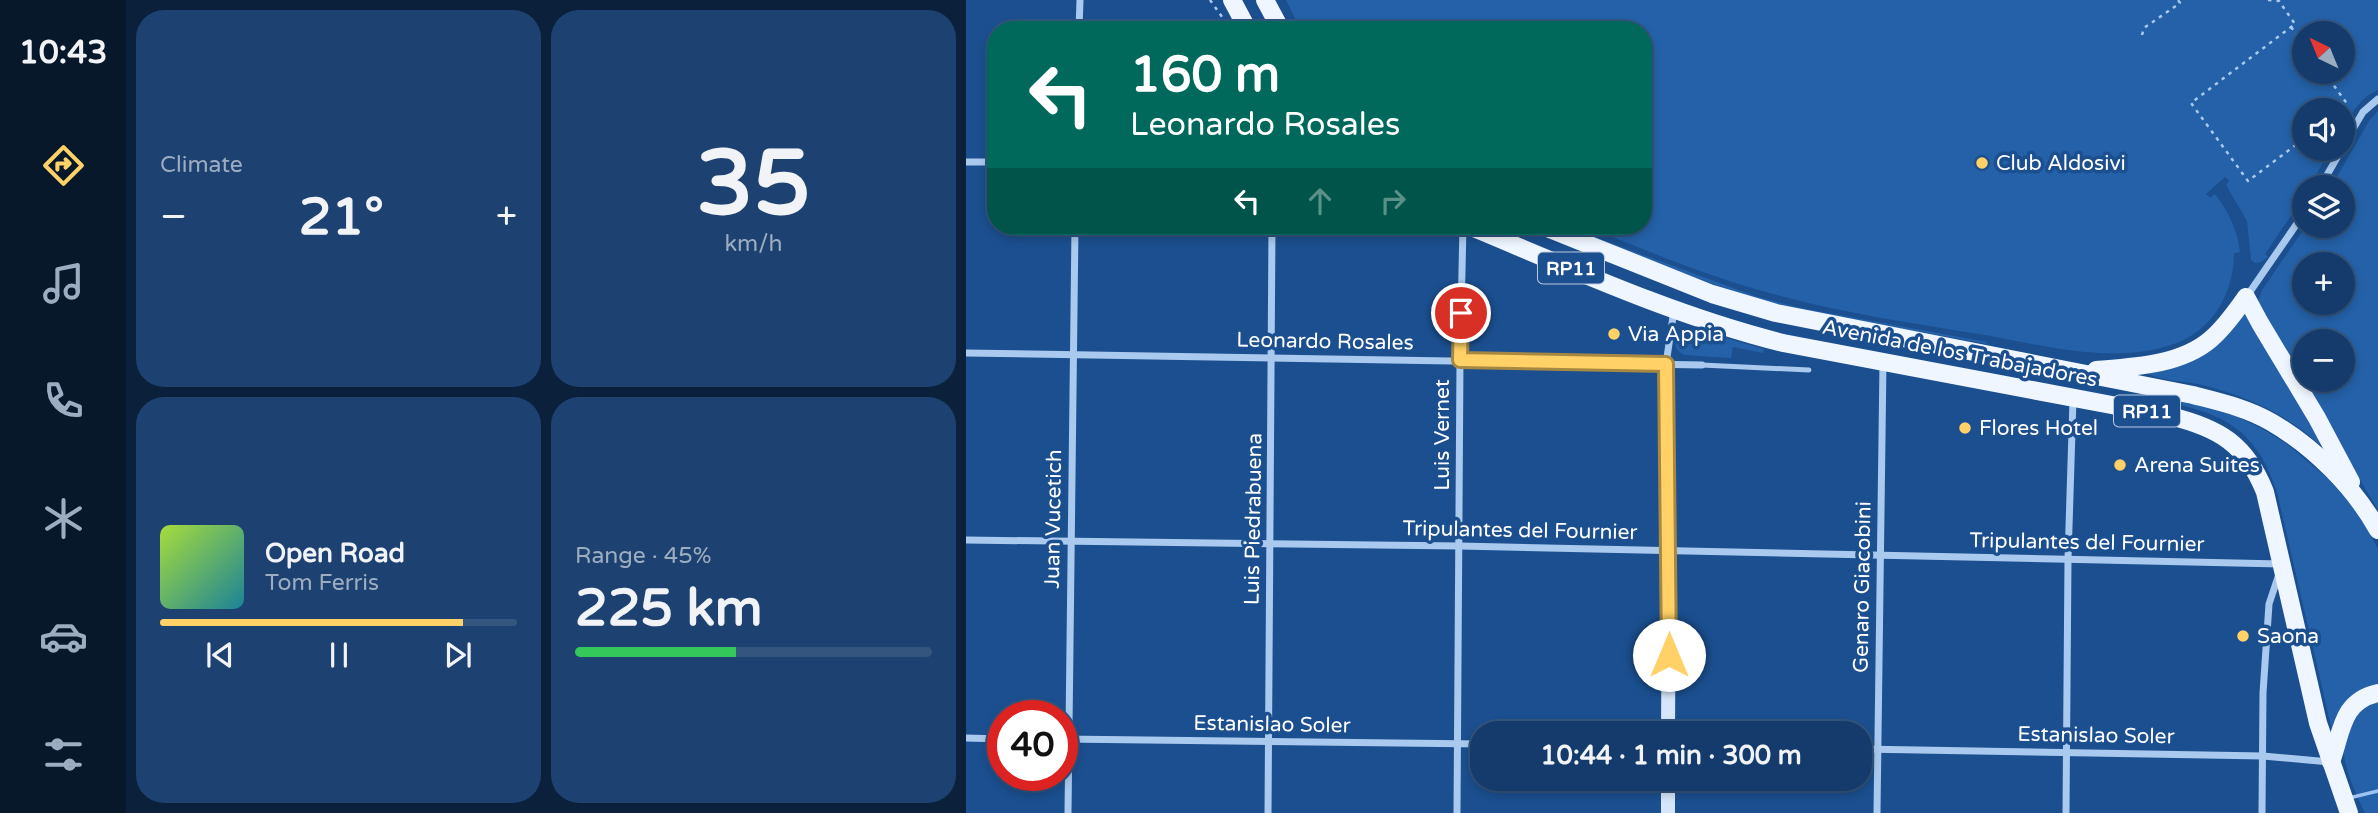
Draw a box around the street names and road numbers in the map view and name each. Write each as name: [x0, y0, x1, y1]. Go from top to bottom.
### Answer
road number: RP11: [1538, 252, 1604, 284]
street label: Avenida de los Trabajadores: [1820, 315, 2100, 392]
street label: Leonardo Rosales: [1236, 327, 1414, 356]
street label: Luis Vernet: [1430, 379, 1455, 491]
road number: RP11: [2114, 396, 2180, 426]
street label: Luis Piedrabuena: [1239, 433, 1268, 605]
street label: Juan Vucetich: [1040, 449, 1067, 589]
street label: Genaro Giacobini: [1849, 501, 1876, 673]
street label: Tripulantes del Fournier: [1402, 516, 1638, 545]
street label: Tripulantes del Fournier: [1969, 528, 2205, 557]
street label: Estanislao Soler: [1193, 711, 1351, 738]
street label: Estanislao Soler: [2017, 722, 2175, 749]

